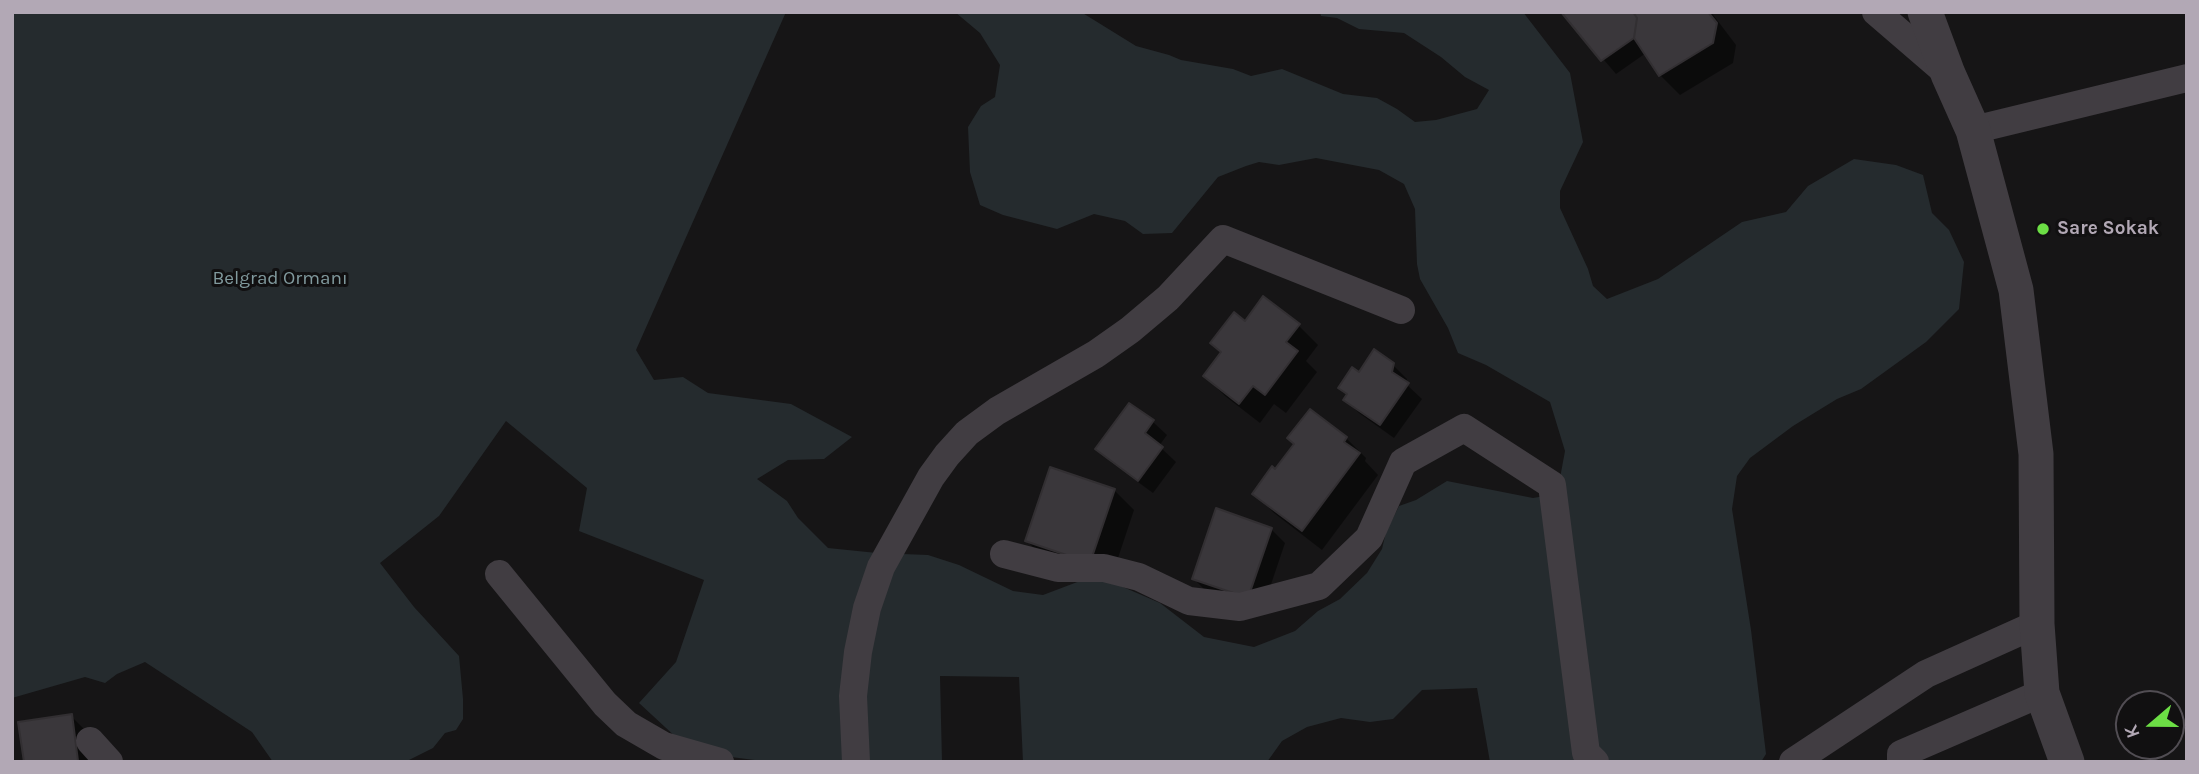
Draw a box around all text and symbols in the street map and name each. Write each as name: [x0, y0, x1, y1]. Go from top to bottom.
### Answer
place label: Sare Sokak: [2057, 218, 2159, 240]
marker: Sare Sokak: [2035, 221, 2051, 237]
park label: Belgrad Ormanı: [212, 268, 348, 290]
north arrow: [2115, 690, 2185, 760]
text: K: [2120, 722, 2145, 741]

